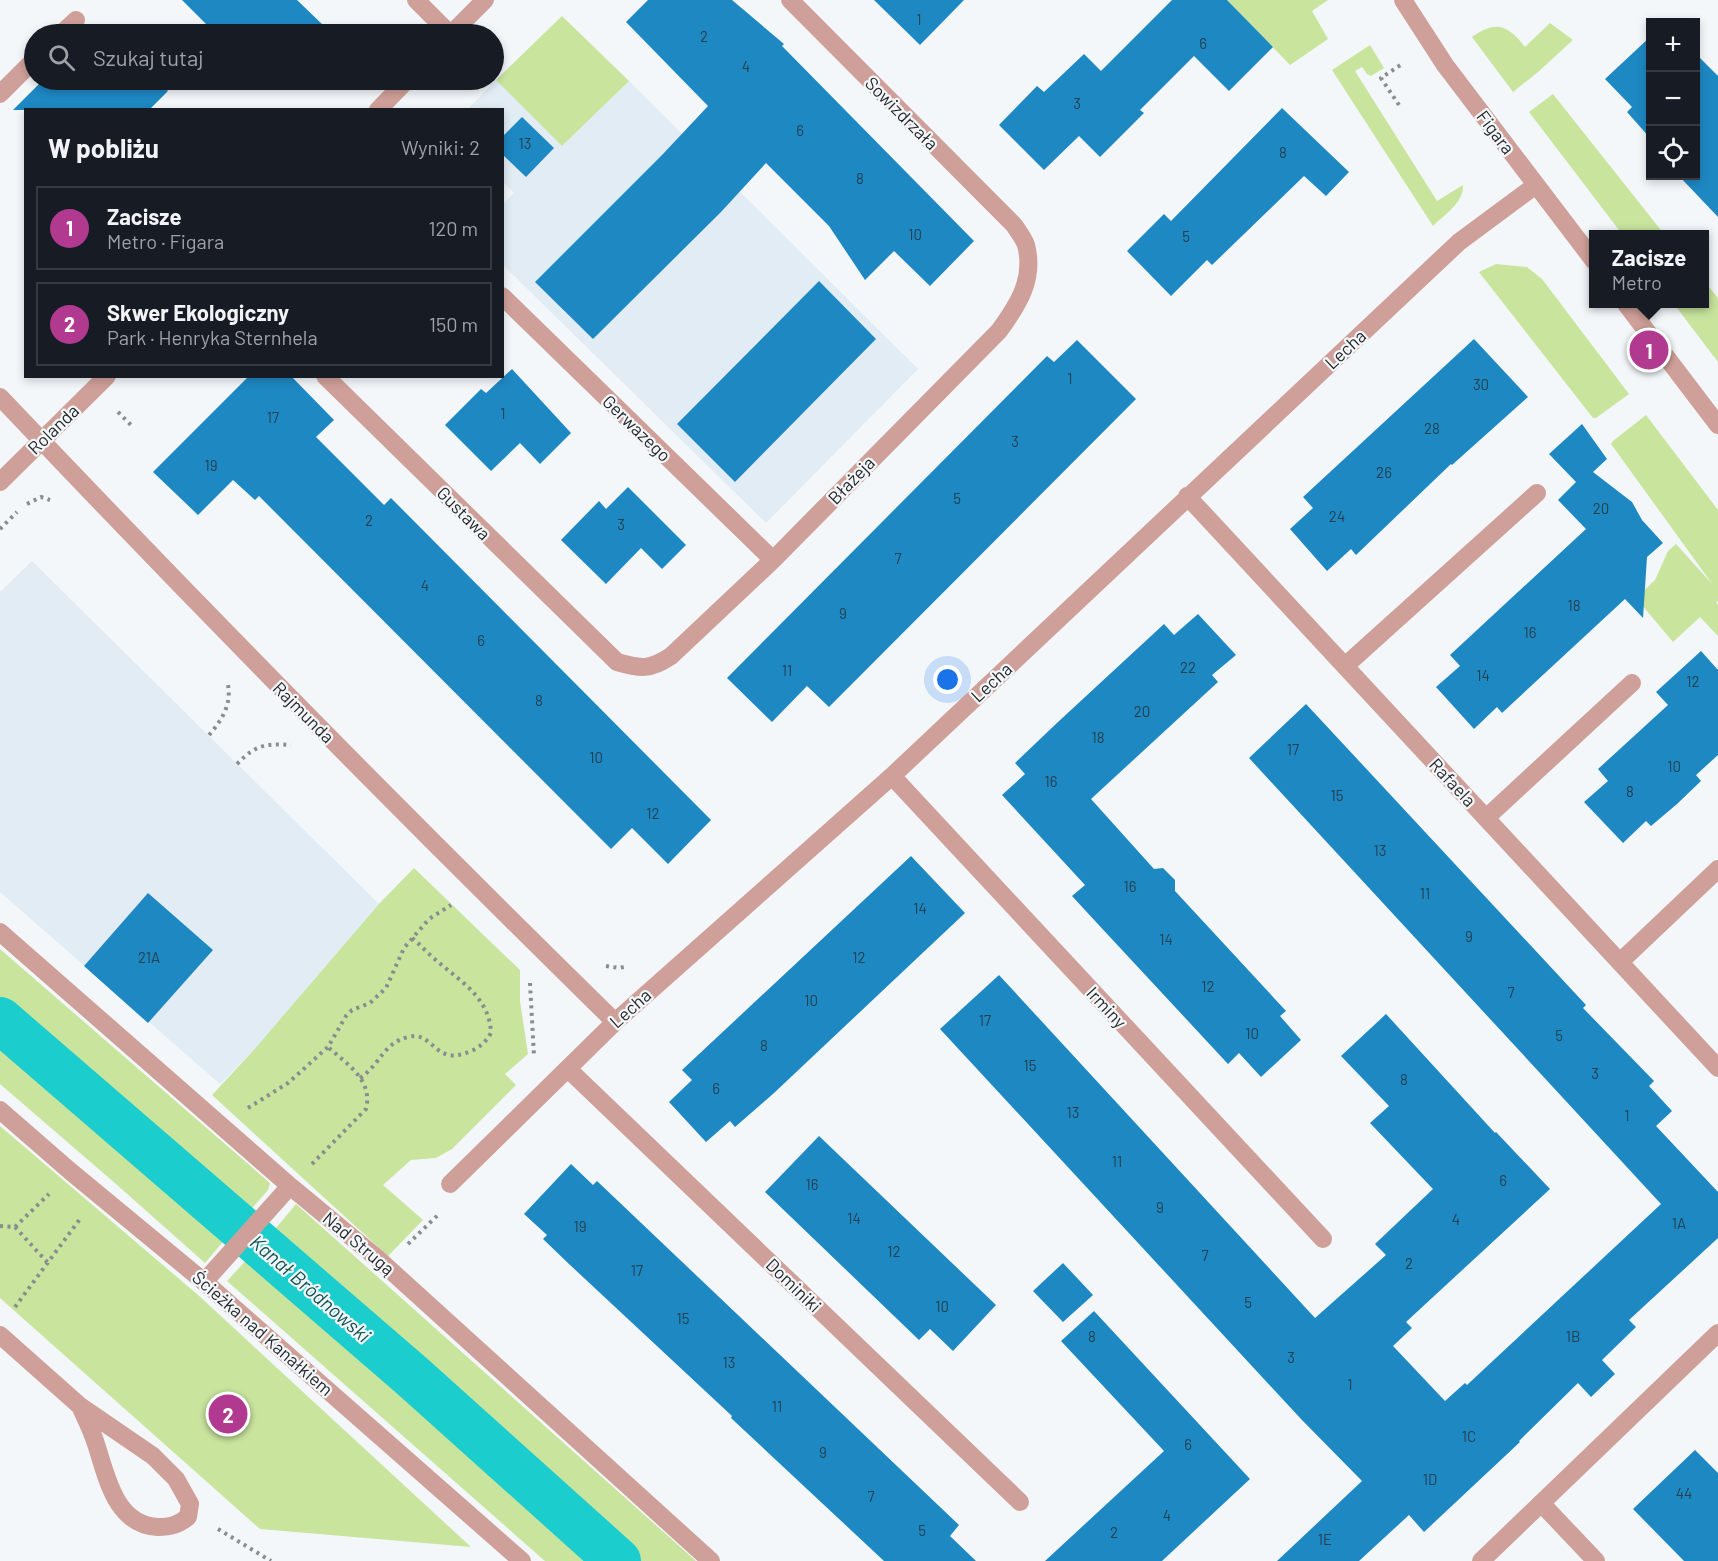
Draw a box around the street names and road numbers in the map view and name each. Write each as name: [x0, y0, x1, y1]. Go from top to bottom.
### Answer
street label: Sowizdrzała: [861, 72, 943, 154]
street label: Figara: [1472, 106, 1520, 158]
street label: Lecha: [1320, 325, 1370, 373]
street label: Gerwazego: [598, 390, 676, 466]
street label: Rolanda: [23, 399, 83, 459]
street label: Błażeja: [823, 452, 879, 508]
street label: Gustawa: [433, 482, 495, 544]
street label: Lecha: [966, 658, 1016, 706]
street label: Rajmunda: [269, 677, 339, 747]
street label: Rafaela: [1425, 753, 1481, 811]
street label: Irminy: [1082, 982, 1132, 1032]
street label: Lecha: [605, 984, 655, 1032]
street label: Nad Strugą: [319, 1207, 399, 1279]
street label: Dominiki: [762, 1253, 826, 1317]
street label: Ścieżka nad Kanałkiem: [188, 1266, 338, 1400]

